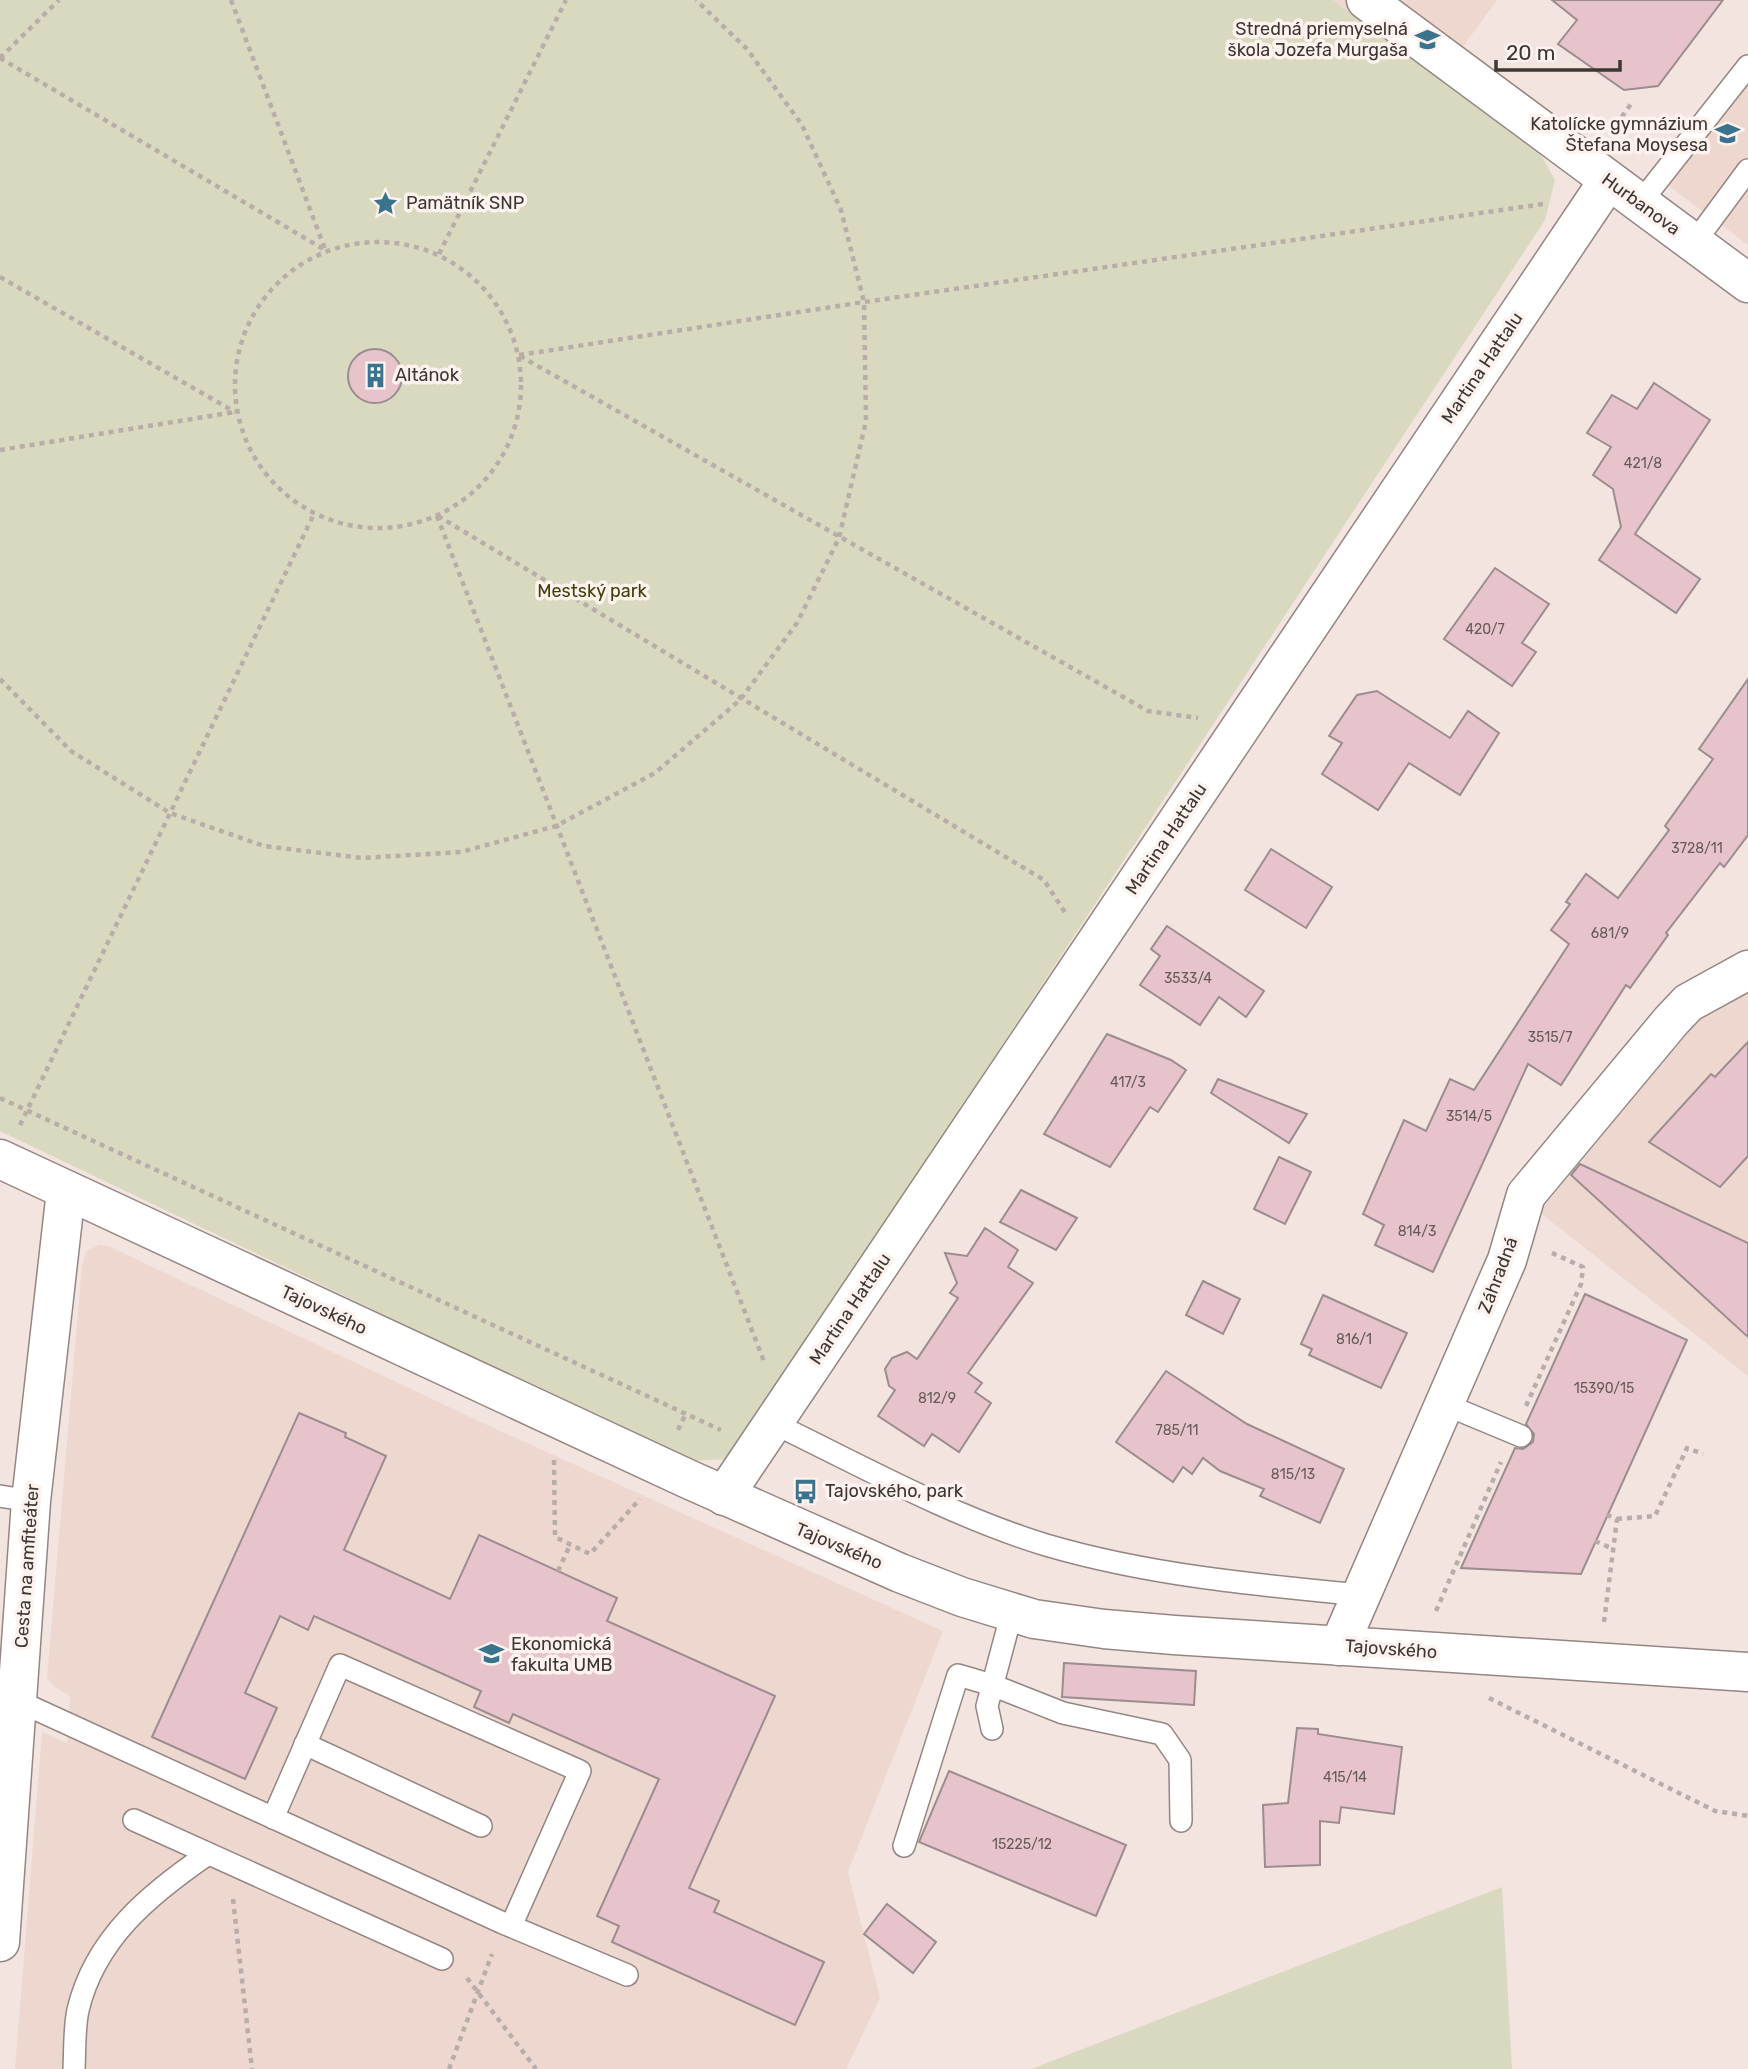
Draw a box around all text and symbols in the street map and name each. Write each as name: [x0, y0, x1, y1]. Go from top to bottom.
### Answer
place label: Stredná priemyselná škola Jozefa Murgaša: [1228, 18, 1408, 61]
school or university icon: Stredná priemyselná škola Jozefa Murgaša: [1414, 25, 1442, 53]
scale bar: [1496, 28, 1620, 72]
text: 20 m: [1506, 40, 1555, 65]
place label: Katolícke gymnázium Štefana Moysesa: [1530, 113, 1708, 156]
school or university icon: Katolícke gymnázium Štefana Moysesa: [1714, 120, 1742, 148]
street label: Hurbanova: [1597, 168, 1685, 240]
place icon: Pamätník SNP: [372, 189, 400, 217]
place label: Pamätník SNP: [406, 192, 524, 214]
street label: Martina Hattalu: [1437, 308, 1527, 428]
building icon: Altánok: [361, 361, 389, 389]
place label: Altánok: [395, 364, 460, 386]
house number: 421/8: [1624, 455, 1662, 472]
park label: Mestský park: [537, 580, 648, 602]
house number: 420/7: [1465, 621, 1505, 638]
street label: Martina Hattalu: [1121, 779, 1211, 899]
house number: 3728/11: [1671, 840, 1723, 857]
house number: 681/9: [1591, 925, 1629, 942]
house number: 3533/4: [1164, 970, 1212, 987]
house number: 3515/7: [1528, 1029, 1572, 1046]
house number: 417/3: [1110, 1074, 1146, 1091]
house number: 3514/5: [1446, 1108, 1492, 1125]
house number: 814/3: [1398, 1223, 1436, 1240]
street label: Záhradná: [1473, 1234, 1523, 1316]
street label: Martina Hattalu: [805, 1249, 895, 1369]
street label: Tajovského: [277, 1280, 371, 1340]
house number: 816/1: [1336, 1331, 1372, 1348]
house number: 15390/15: [1574, 1380, 1634, 1397]
house number: 812/9: [918, 1390, 956, 1407]
house number: 785/11: [1155, 1422, 1199, 1439]
house number: 815/13: [1271, 1466, 1315, 1483]
bus stop icon: Tajovského, park: [791, 1477, 819, 1505]
place label: Tajovského, park: [825, 1480, 964, 1502]
street label: Cesta na amfiteáter: [10, 1483, 44, 1649]
street label: Tajovského: [792, 1518, 886, 1574]
place label: Ekonomická fakulta UMB: [511, 1633, 613, 1676]
street label: Tajovského: [1344, 1635, 1438, 1663]
school or university icon: Ekonomická fakulta UMB: [477, 1640, 505, 1668]
house number: 415/14: [1323, 1769, 1367, 1786]
house number: 15225/12: [992, 1836, 1052, 1853]

